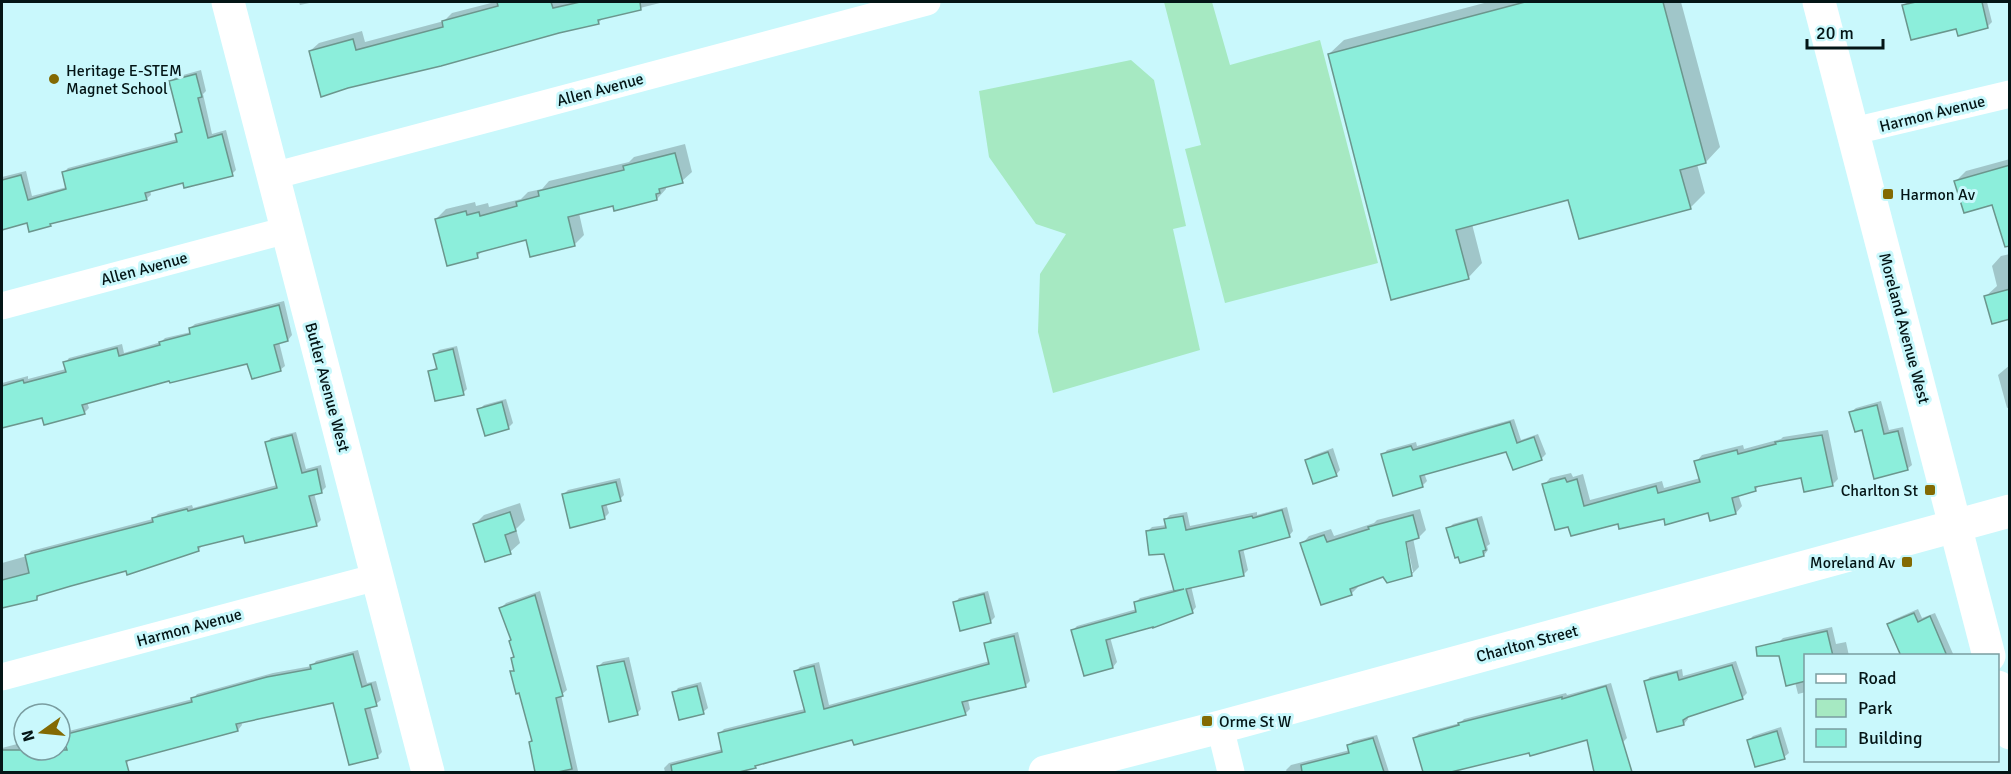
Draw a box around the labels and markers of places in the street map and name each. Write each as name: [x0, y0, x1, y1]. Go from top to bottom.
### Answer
place label: Heritage E-STEM Magnet School: [66, 61, 182, 99]
marker: Heritage E-STEM Magnet School: [47, 72, 61, 86]
place label: Harmon Av: [1900, 185, 1976, 205]
marker: Harmon Av: [1881, 187, 1895, 201]
place label: Charlton St: [1841, 481, 1918, 501]
marker: Charlton St: [1923, 483, 1937, 497]
place label: Moreland Av: [1810, 553, 1896, 573]
marker: Moreland Av: [1900, 555, 1914, 569]
place label: Orme St W: [1219, 712, 1292, 732]
marker: Orme St W: [1200, 714, 1214, 728]

